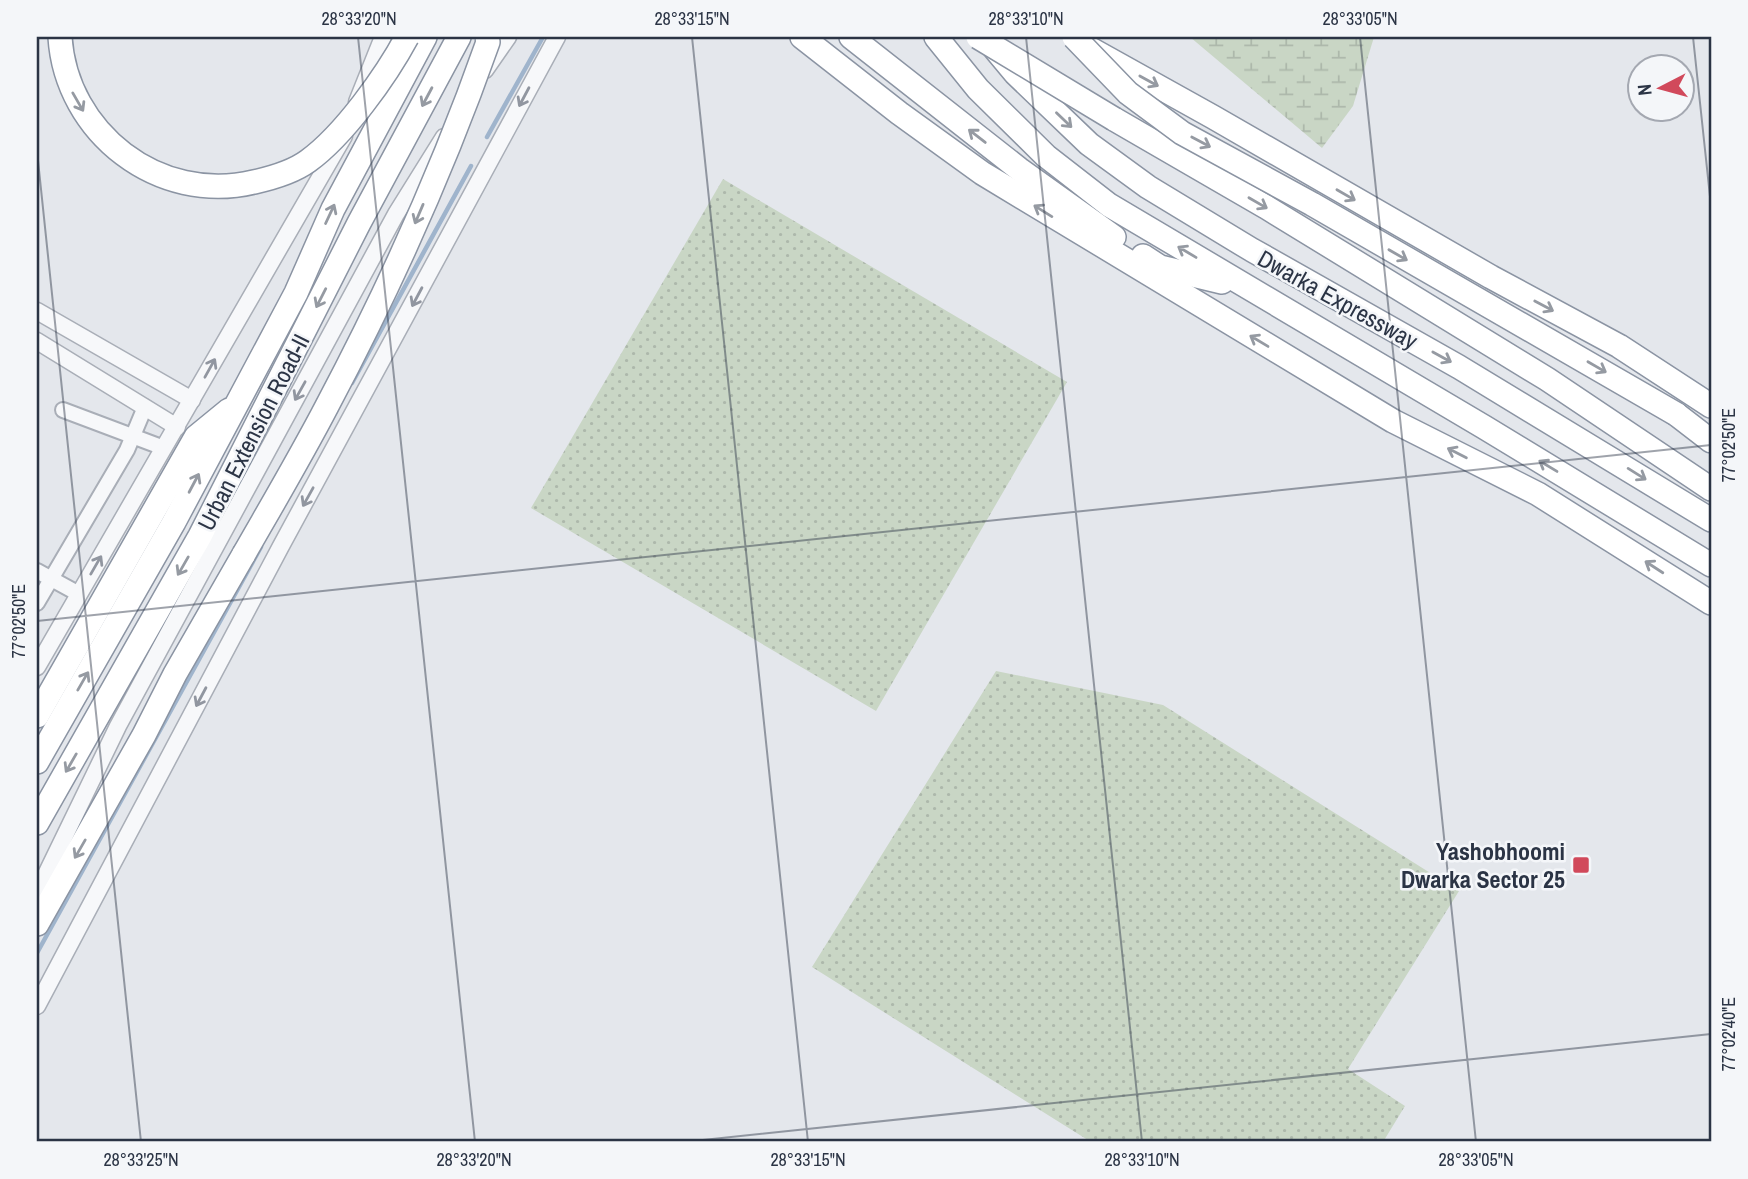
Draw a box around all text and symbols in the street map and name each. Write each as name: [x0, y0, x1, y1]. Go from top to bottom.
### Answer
text: 28°33'20"N: [321, 6, 397, 31]
text: 28°33'15"N: [654, 6, 730, 31]
text: 28°33'10"N: [988, 6, 1064, 31]
text: 28°33'05"N: [1322, 6, 1398, 31]
north arrow: [1626, 52, 1696, 122]
one-way arrow: [1138, 75, 1158, 89]
text: N: [1631, 83, 1658, 97]
one-way arrow: [420, 86, 433, 107]
one-way arrow: [517, 86, 531, 106]
one-way arrow: [71, 91, 85, 111]
one-way arrow: [1055, 111, 1072, 128]
one-way arrow: [968, 129, 987, 144]
one-way arrow: [1190, 136, 1211, 150]
one-way arrow: [1335, 188, 1355, 202]
one-way arrow: [1247, 196, 1267, 210]
one-way arrow: [411, 203, 424, 224]
one-way arrow: [325, 204, 338, 225]
one-way arrow: [1034, 204, 1054, 218]
street label: Dwarka Expressway: [1252, 242, 1424, 356]
one-way arrow: [1178, 245, 1198, 259]
one-way arrow: [1388, 248, 1408, 262]
one-way arrow: [409, 286, 423, 307]
one-way arrow: [314, 287, 328, 308]
one-way arrow: [1534, 299, 1554, 313]
street label: Urban Extension Road-II: [190, 328, 316, 536]
one-way arrow: [1250, 334, 1270, 348]
one-way arrow: [1432, 350, 1452, 364]
one-way arrow: [203, 359, 217, 379]
one-way arrow: [1586, 360, 1606, 374]
one-way arrow: [293, 380, 306, 401]
text: 77°02'50"E: [1716, 408, 1741, 482]
one-way arrow: [1447, 446, 1468, 460]
one-way arrow: [1539, 459, 1559, 473]
one-way arrow: [1627, 468, 1647, 482]
one-way arrow: [188, 473, 202, 494]
one-way arrow: [301, 486, 314, 507]
one-way arrow: [176, 555, 190, 575]
one-way arrow: [89, 556, 103, 576]
one-way arrow: [1645, 559, 1664, 574]
text: 77°02'50"E: [6, 584, 31, 658]
one-way arrow: [77, 671, 90, 692]
one-way arrow: [193, 687, 207, 707]
one-way arrow: [64, 753, 78, 773]
place label: Yashobhoomi Dwarka Sector 25: [1401, 835, 1565, 895]
one-way arrow: [73, 838, 87, 858]
marker: Yashobhoomi Dwarka Sector 25: [1571, 855, 1591, 875]
text: 77°02'40"E: [1716, 997, 1741, 1071]
text: 28°33'25"N: [103, 1147, 179, 1172]
text: 28°33'20"N: [436, 1147, 512, 1172]
text: 28°33'15"N: [770, 1147, 846, 1172]
text: 28°33'10"N: [1104, 1147, 1180, 1172]
text: 28°33'05"N: [1438, 1147, 1514, 1172]

